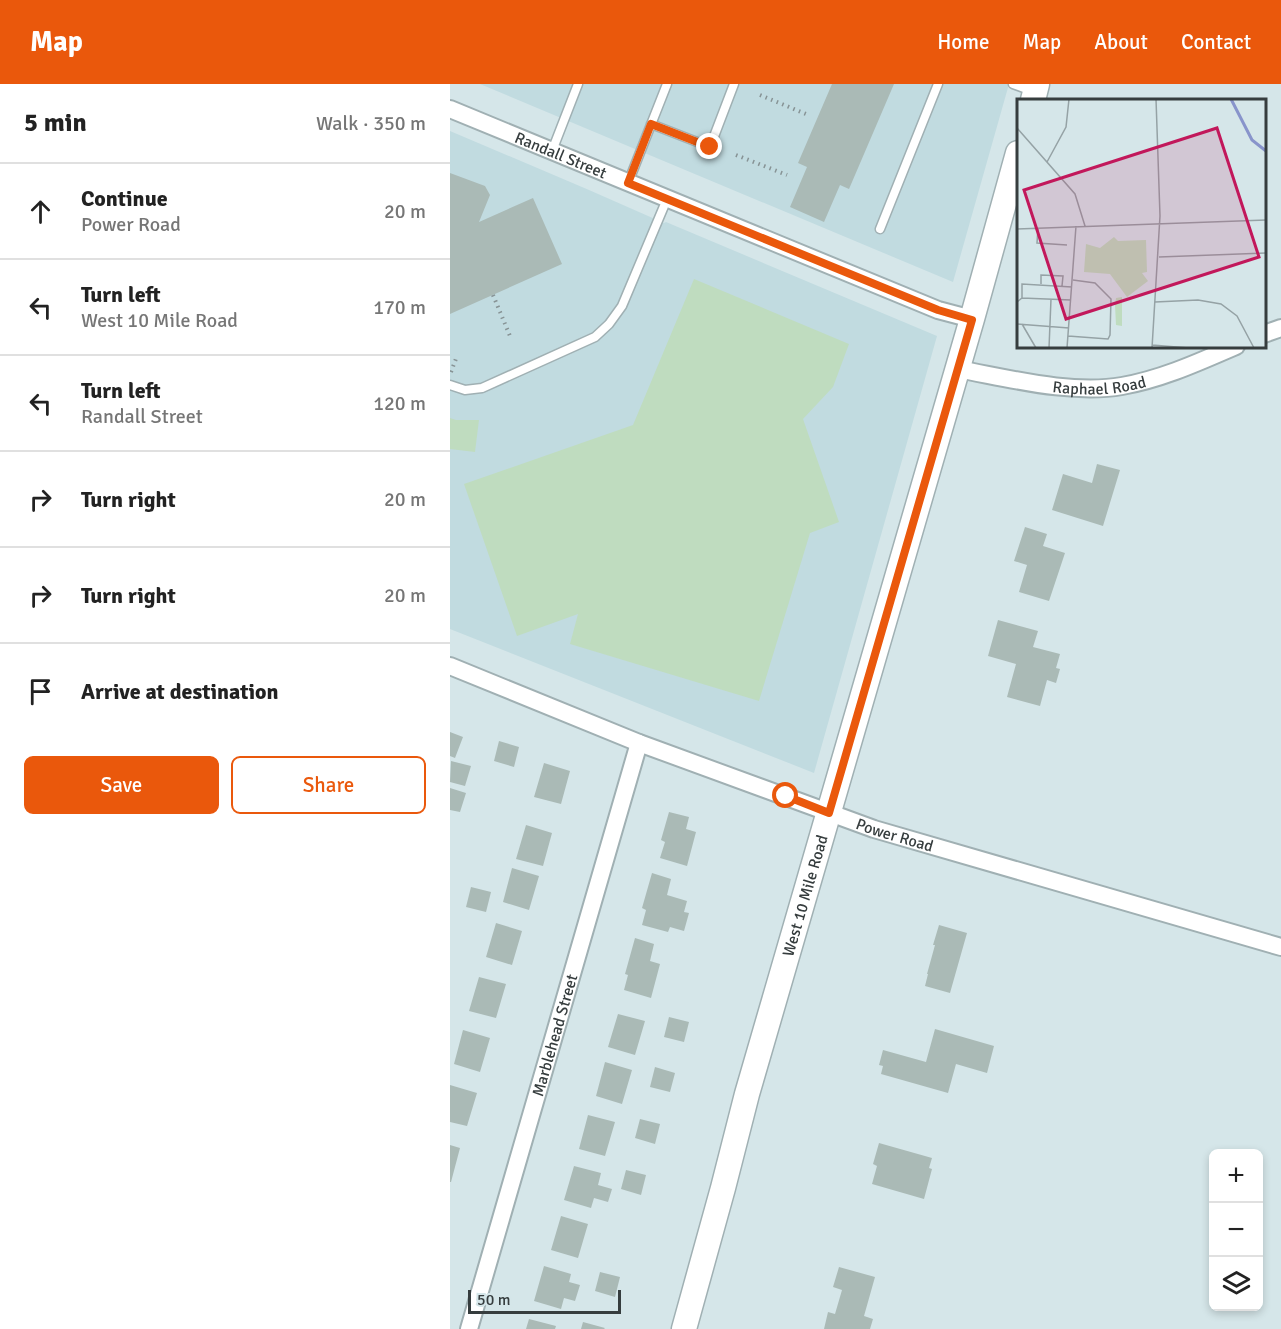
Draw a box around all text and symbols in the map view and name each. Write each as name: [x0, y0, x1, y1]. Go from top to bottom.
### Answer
text: Map: [30, 25, 83, 59]
text: Home: [937, 29, 990, 55]
text: Map: [1023, 29, 1061, 55]
text: About: [1094, 29, 1148, 55]
text: Contact: [1181, 29, 1251, 55]
inset map: [1017, 99, 1266, 348]
text: 5 min: [24, 107, 87, 139]
text: Walk · 350 m: [316, 111, 426, 136]
street label: Randall Street: [512, 128, 610, 184]
route end: [696, 133, 722, 159]
text: Continue: [81, 185, 168, 212]
icon: ahead: [24, 195, 57, 228]
text: 20 m: [384, 199, 426, 224]
text: Power Road: [81, 212, 181, 237]
text: Turn left: [81, 281, 161, 308]
icon: left: [24, 291, 57, 324]
text: 170 m: [373, 295, 426, 320]
text: West 10 Mile Road: [81, 308, 238, 333]
street label: Raphael Road: [1052, 372, 1148, 400]
text: Turn left: [81, 377, 161, 404]
icon: left: [24, 387, 57, 420]
text: 120 m: [373, 391, 426, 416]
text: Randall Street: [81, 404, 203, 429]
icon: right: [24, 483, 57, 516]
text: Turn right: [81, 486, 176, 513]
text: 20 m: [384, 487, 426, 512]
icon: right: [24, 579, 57, 612]
text: Turn right: [81, 582, 176, 609]
text: 20 m: [384, 583, 426, 608]
icon: arrive: [24, 675, 57, 708]
text: Arrive at destination: [81, 678, 278, 705]
button: Save: [24, 756, 219, 814]
button: Share: [231, 756, 426, 814]
route start: [772, 782, 798, 808]
street label: Power Road: [853, 814, 936, 857]
street label: West 10 Mile Road: [778, 833, 833, 959]
street label: Marblehead Street: [528, 971, 583, 1099]
map controls: [1209, 1149, 1263, 1311]
button: +: [1209, 1149, 1263, 1203]
button: −: [1209, 1203, 1263, 1257]
button: layers: [1209, 1257, 1263, 1311]
scale bar: [468, 1287, 621, 1314]
text: 50 m: [477, 1290, 511, 1310]

